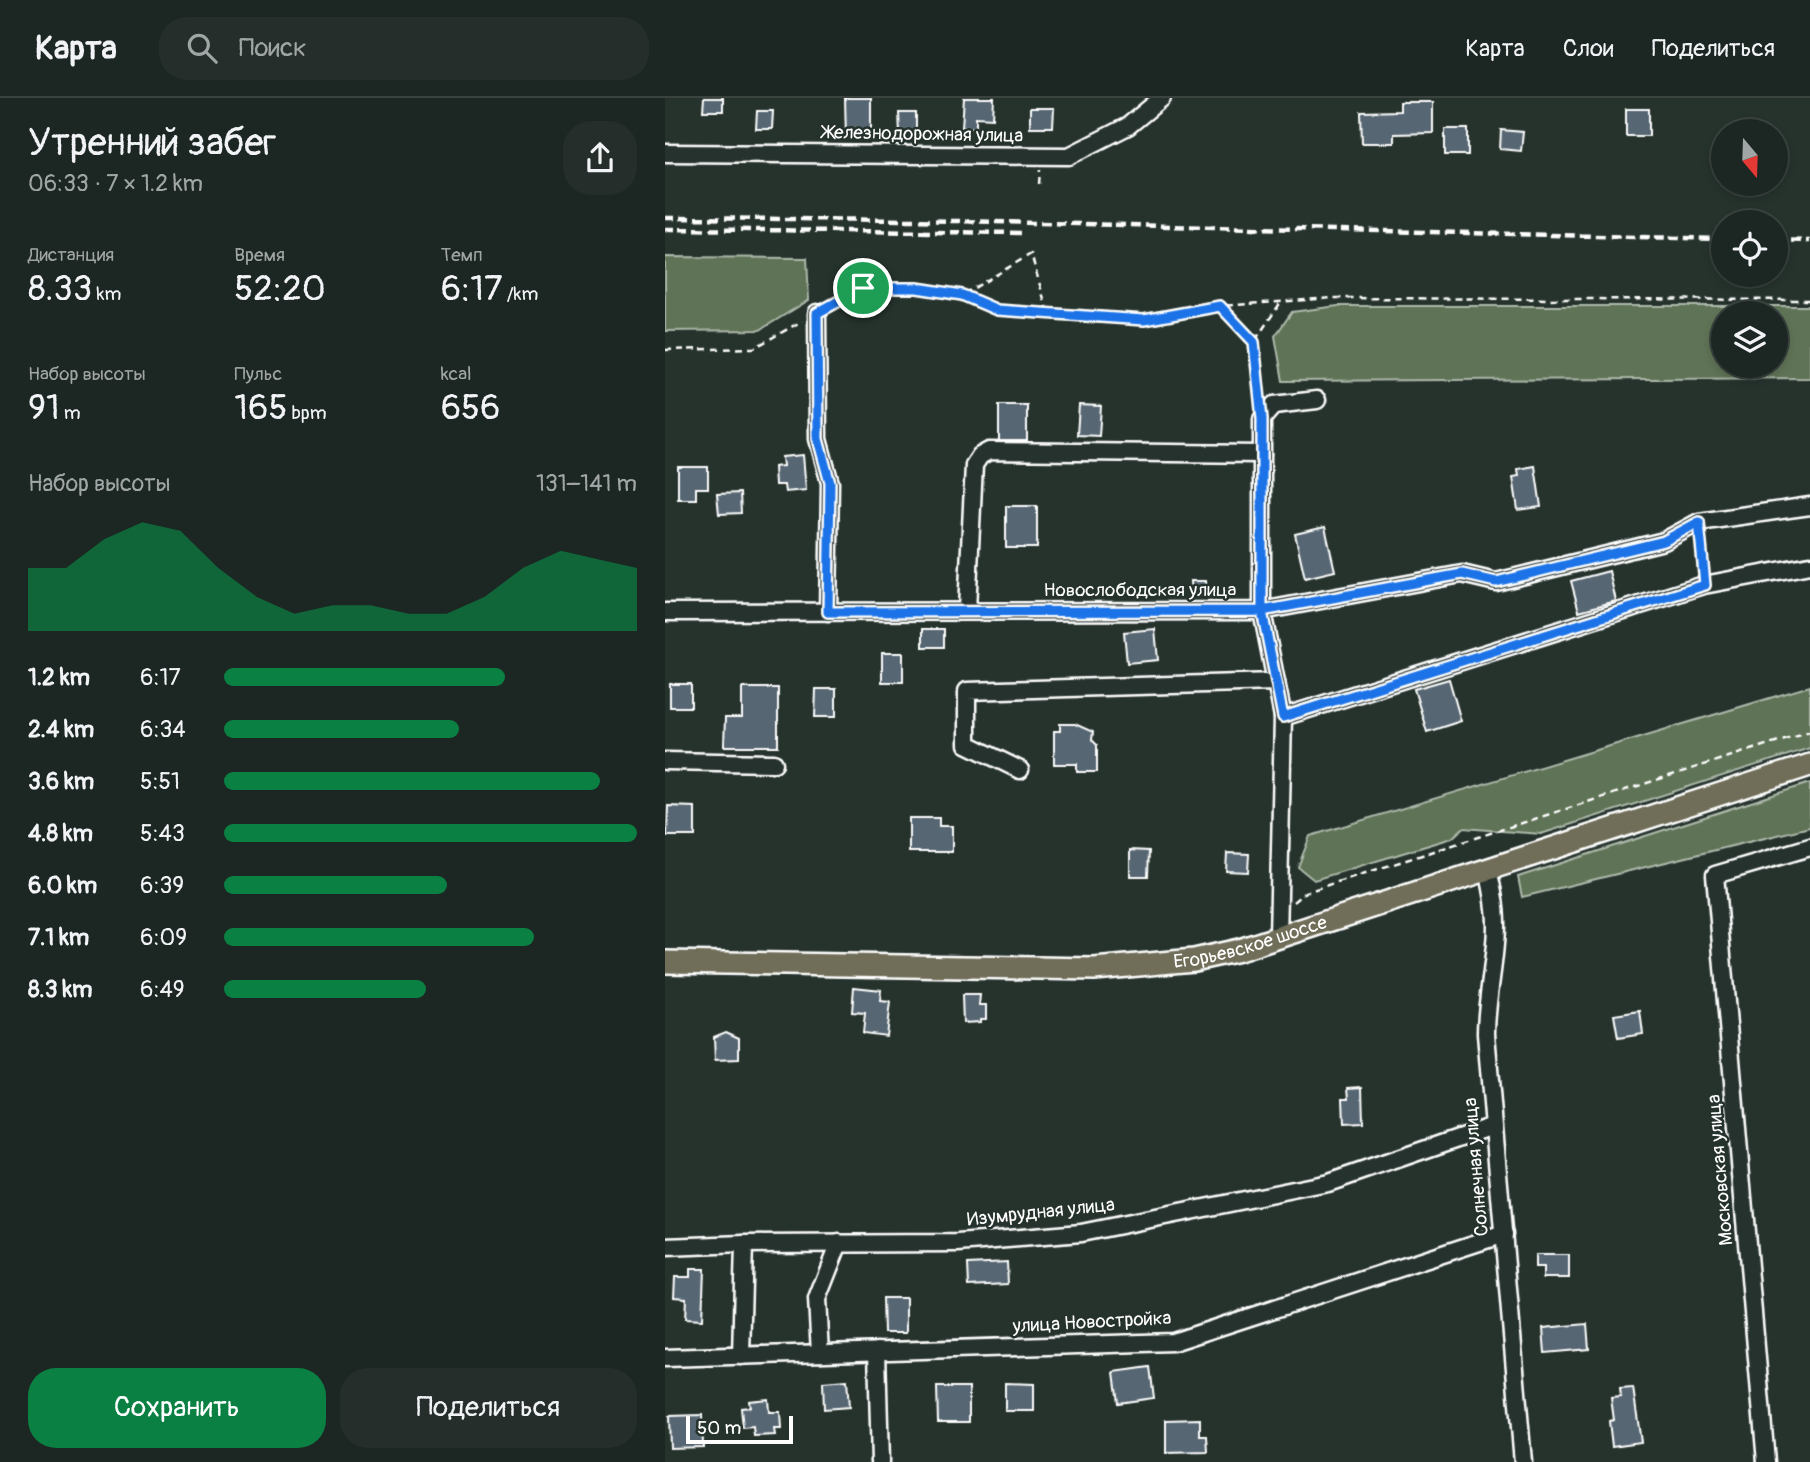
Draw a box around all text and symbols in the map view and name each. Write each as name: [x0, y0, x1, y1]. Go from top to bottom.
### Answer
search box: [159, 17, 649, 80]
text: Карта: [35, 28, 117, 69]
icon: search: [183, 29, 221, 67]
text: Поиск: [239, 32, 307, 64]
text: Карта: [1465, 34, 1525, 63]
text: Слои: [1563, 34, 1614, 63]
text: Поделиться: [1652, 34, 1775, 63]
text: Утренний забег: [28, 119, 276, 167]
north arrow: [1711, 119, 1789, 196]
map controls: [1711, 119, 1788, 378]
street label: Железнодорожная улица: [820, 120, 1024, 148]
button: share: [563, 121, 637, 195]
text: 06:33 · 7 × 1.2 km: [28, 169, 203, 198]
button: locate: [1711, 210, 1788, 287]
text: Дистанция: [28, 243, 114, 267]
text: Время: [234, 243, 285, 267]
text: Темп: [441, 243, 483, 267]
pin: [833, 258, 893, 318]
text: 8.33: [28, 267, 92, 311]
text: 52:20: [234, 267, 326, 311]
text: 6:17: [441, 267, 503, 311]
icon: arrive: [844, 269, 882, 307]
text: km: [92, 282, 121, 306]
text: /km: [503, 282, 538, 306]
button: layers: [1711, 301, 1788, 378]
text: Набор высоты: [28, 362, 146, 386]
text: Пульс: [234, 362, 282, 386]
text: kcal: [441, 362, 472, 386]
text: 91: [28, 386, 60, 430]
text: 165: [234, 386, 287, 430]
text: 656: [441, 386, 500, 430]
text: m: [60, 401, 81, 425]
text: bpm: [287, 401, 327, 425]
text: Набор высоты: [28, 469, 170, 498]
text: 131–141 m: [536, 469, 637, 498]
street label: Новослободская улица: [1044, 578, 1237, 602]
text: 1.2 km: [28, 663, 90, 692]
text: 6:17: [140, 663, 181, 692]
text: 2.4 km: [28, 715, 94, 744]
text: 6:34: [140, 715, 186, 744]
text: 3.6 km: [28, 767, 94, 796]
text: 5:51: [140, 767, 180, 796]
text: 4.8 km: [28, 819, 93, 848]
text: 5:43: [140, 819, 185, 848]
text: 6.0 km: [28, 871, 97, 900]
text: 6:39: [140, 871, 184, 900]
street label: Егорьевское шоссе: [1172, 910, 1331, 974]
text: 7.1 km: [28, 923, 89, 952]
text: 6:09: [140, 923, 187, 952]
text: 8.3 km: [28, 975, 92, 1004]
text: 6:49: [140, 975, 185, 1004]
street label: Московская улица: [1701, 1093, 1739, 1247]
street label: Солнечная улица: [1458, 1097, 1494, 1237]
street label: Изумрудная улица: [966, 1192, 1116, 1232]
street label: улица Новостройка: [1011, 1306, 1172, 1338]
button: Сохранить: [28, 1368, 326, 1448]
button: Поделиться: [340, 1368, 637, 1448]
scale bar: [686, 1413, 793, 1445]
text: 50 m: [697, 1416, 741, 1440]

